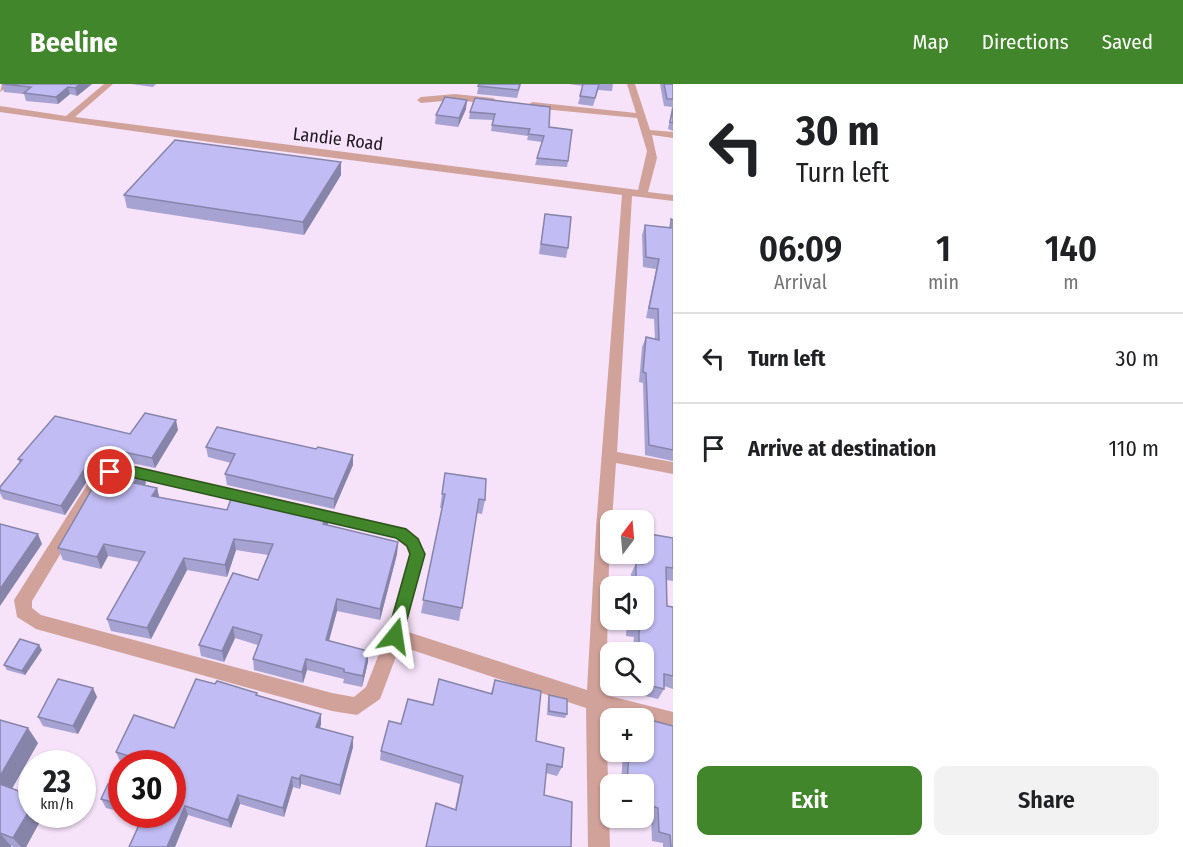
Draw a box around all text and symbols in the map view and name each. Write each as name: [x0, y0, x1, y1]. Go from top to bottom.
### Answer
text: Beeline: [30, 26, 118, 59]
text: Map: [912, 29, 949, 55]
text: Directions: [982, 29, 1069, 55]
text: Saved: [1102, 29, 1153, 55]
text: 30 m: [796, 106, 880, 156]
icon: left: [697, 108, 775, 186]
street label: Landie Road: [292, 123, 384, 155]
text: Turn left: [796, 157, 889, 189]
text: 06:09: [759, 227, 842, 271]
text: 1: [936, 227, 951, 271]
text: 140: [1045, 227, 1097, 271]
text: Arrival: [774, 270, 827, 294]
text: min: [928, 270, 959, 294]
text: m: [1063, 270, 1079, 294]
icon: left: [697, 342, 730, 375]
text: Turn left: [748, 345, 826, 372]
text: 30 m: [1116, 345, 1159, 372]
icon: arrive: [697, 432, 730, 465]
text: Arrive at destination: [748, 435, 936, 462]
text: 110 m: [1109, 435, 1159, 462]
pin: [84, 446, 135, 497]
icon: arrive: [93, 455, 126, 488]
north arrow: [600, 510, 654, 564]
map controls: [600, 510, 654, 828]
button: sound: [600, 576, 654, 630]
position arrow: [363, 604, 427, 668]
button: search: [600, 642, 654, 696]
button: +: [600, 708, 654, 762]
speed limit sign: 30: [108, 750, 186, 828]
text: 23: [43, 764, 71, 800]
button: Exit: [697, 766, 922, 835]
button: Share: [934, 766, 1159, 835]
button: −: [600, 774, 654, 828]
text: km/h: [40, 795, 74, 813]

